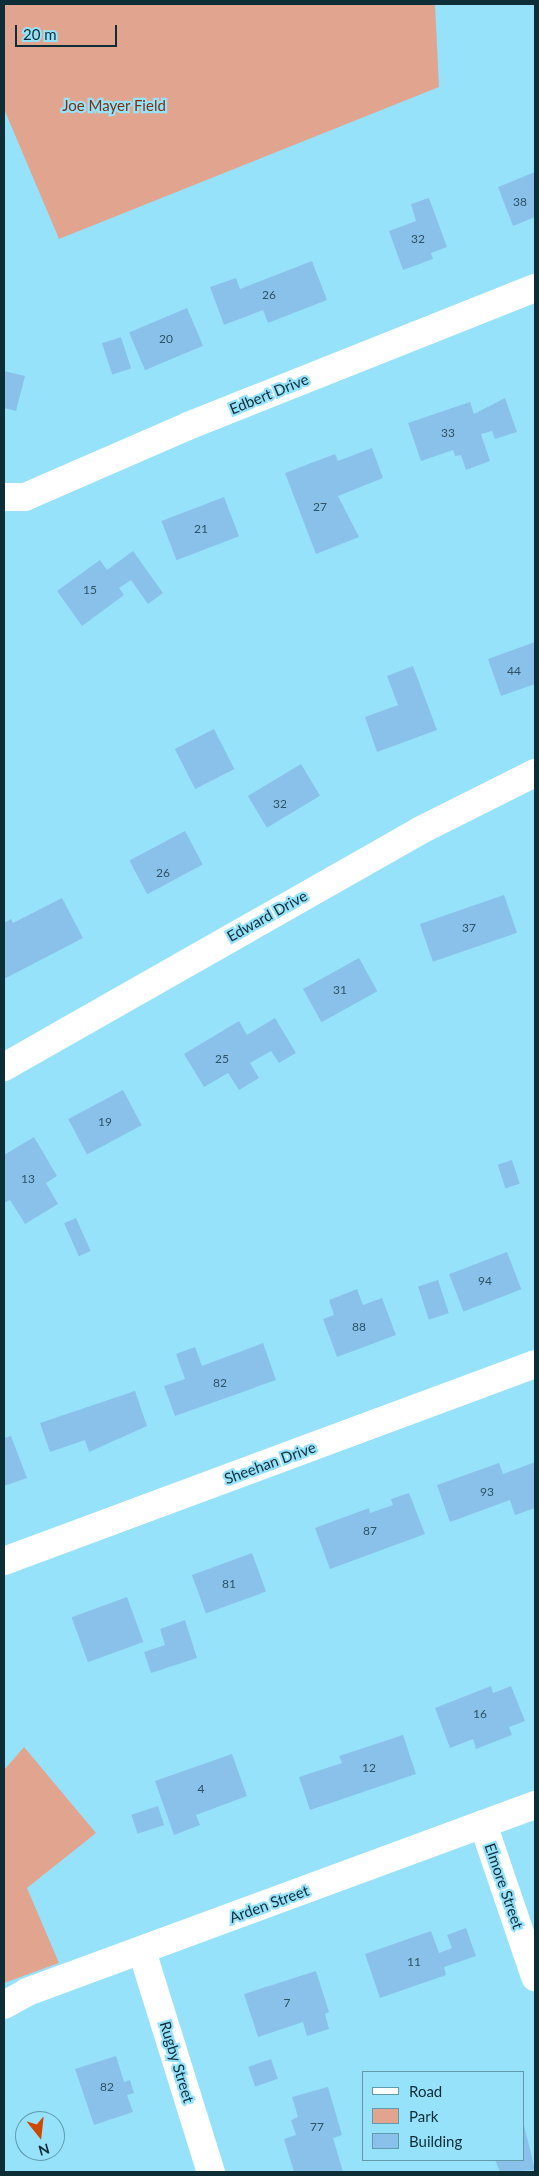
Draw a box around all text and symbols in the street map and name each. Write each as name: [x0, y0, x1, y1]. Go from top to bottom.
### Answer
scale bar: [18, 15, 120, 47]
text: 20 m: [23, 25, 57, 43]
park label: Joe Mayer Field: [62, 97, 166, 115]
house number: 38: [513, 195, 527, 209]
house number: 32: [411, 232, 425, 246]
house number: 26: [262, 288, 276, 302]
house number: 20: [159, 332, 173, 346]
street label: Edbert Drive: [227, 370, 311, 418]
house number: 33: [441, 426, 455, 440]
house number: 27: [313, 500, 327, 514]
house number: 21: [194, 522, 208, 536]
house number: 15: [83, 583, 97, 597]
house number: 44: [507, 664, 521, 678]
house number: 32: [273, 797, 287, 811]
house number: 26: [156, 866, 170, 880]
street label: Edward Drive: [224, 887, 310, 945]
house number: 37: [462, 921, 476, 935]
house number: 31: [333, 983, 347, 997]
house number: 25: [215, 1052, 229, 1066]
house number: 19: [98, 1115, 112, 1129]
house number: 13: [21, 1172, 35, 1186]
house number: 94: [478, 1274, 492, 1288]
house number: 88: [352, 1320, 366, 1334]
house number: 82: [213, 1376, 227, 1390]
street label: Sheehan Drive: [222, 1438, 318, 1488]
house number: 93: [480, 1485, 494, 1499]
house number: 87: [363, 1524, 377, 1538]
house number: 81: [222, 1577, 236, 1591]
house number: 16: [473, 1707, 487, 1721]
house number: 12: [362, 1761, 376, 1775]
house number: 4: [198, 1782, 204, 1796]
street label: Elmore Street: [481, 1841, 527, 1931]
street label: Arden Street: [227, 1881, 311, 1927]
house number: 11: [407, 1955, 421, 1969]
house number: 7: [284, 1996, 290, 2010]
street label: Rugby Street: [156, 2019, 198, 2105]
legend: [362, 2071, 524, 2161]
house number: 82: [100, 2080, 114, 2094]
text: Road: [409, 2082, 442, 2100]
text: Park: [409, 2107, 438, 2125]
north arrow: [15, 2111, 65, 2161]
house number: 77: [310, 2120, 324, 2134]
text: Building: [409, 2132, 462, 2150]
text: N: [36, 2140, 52, 2160]

